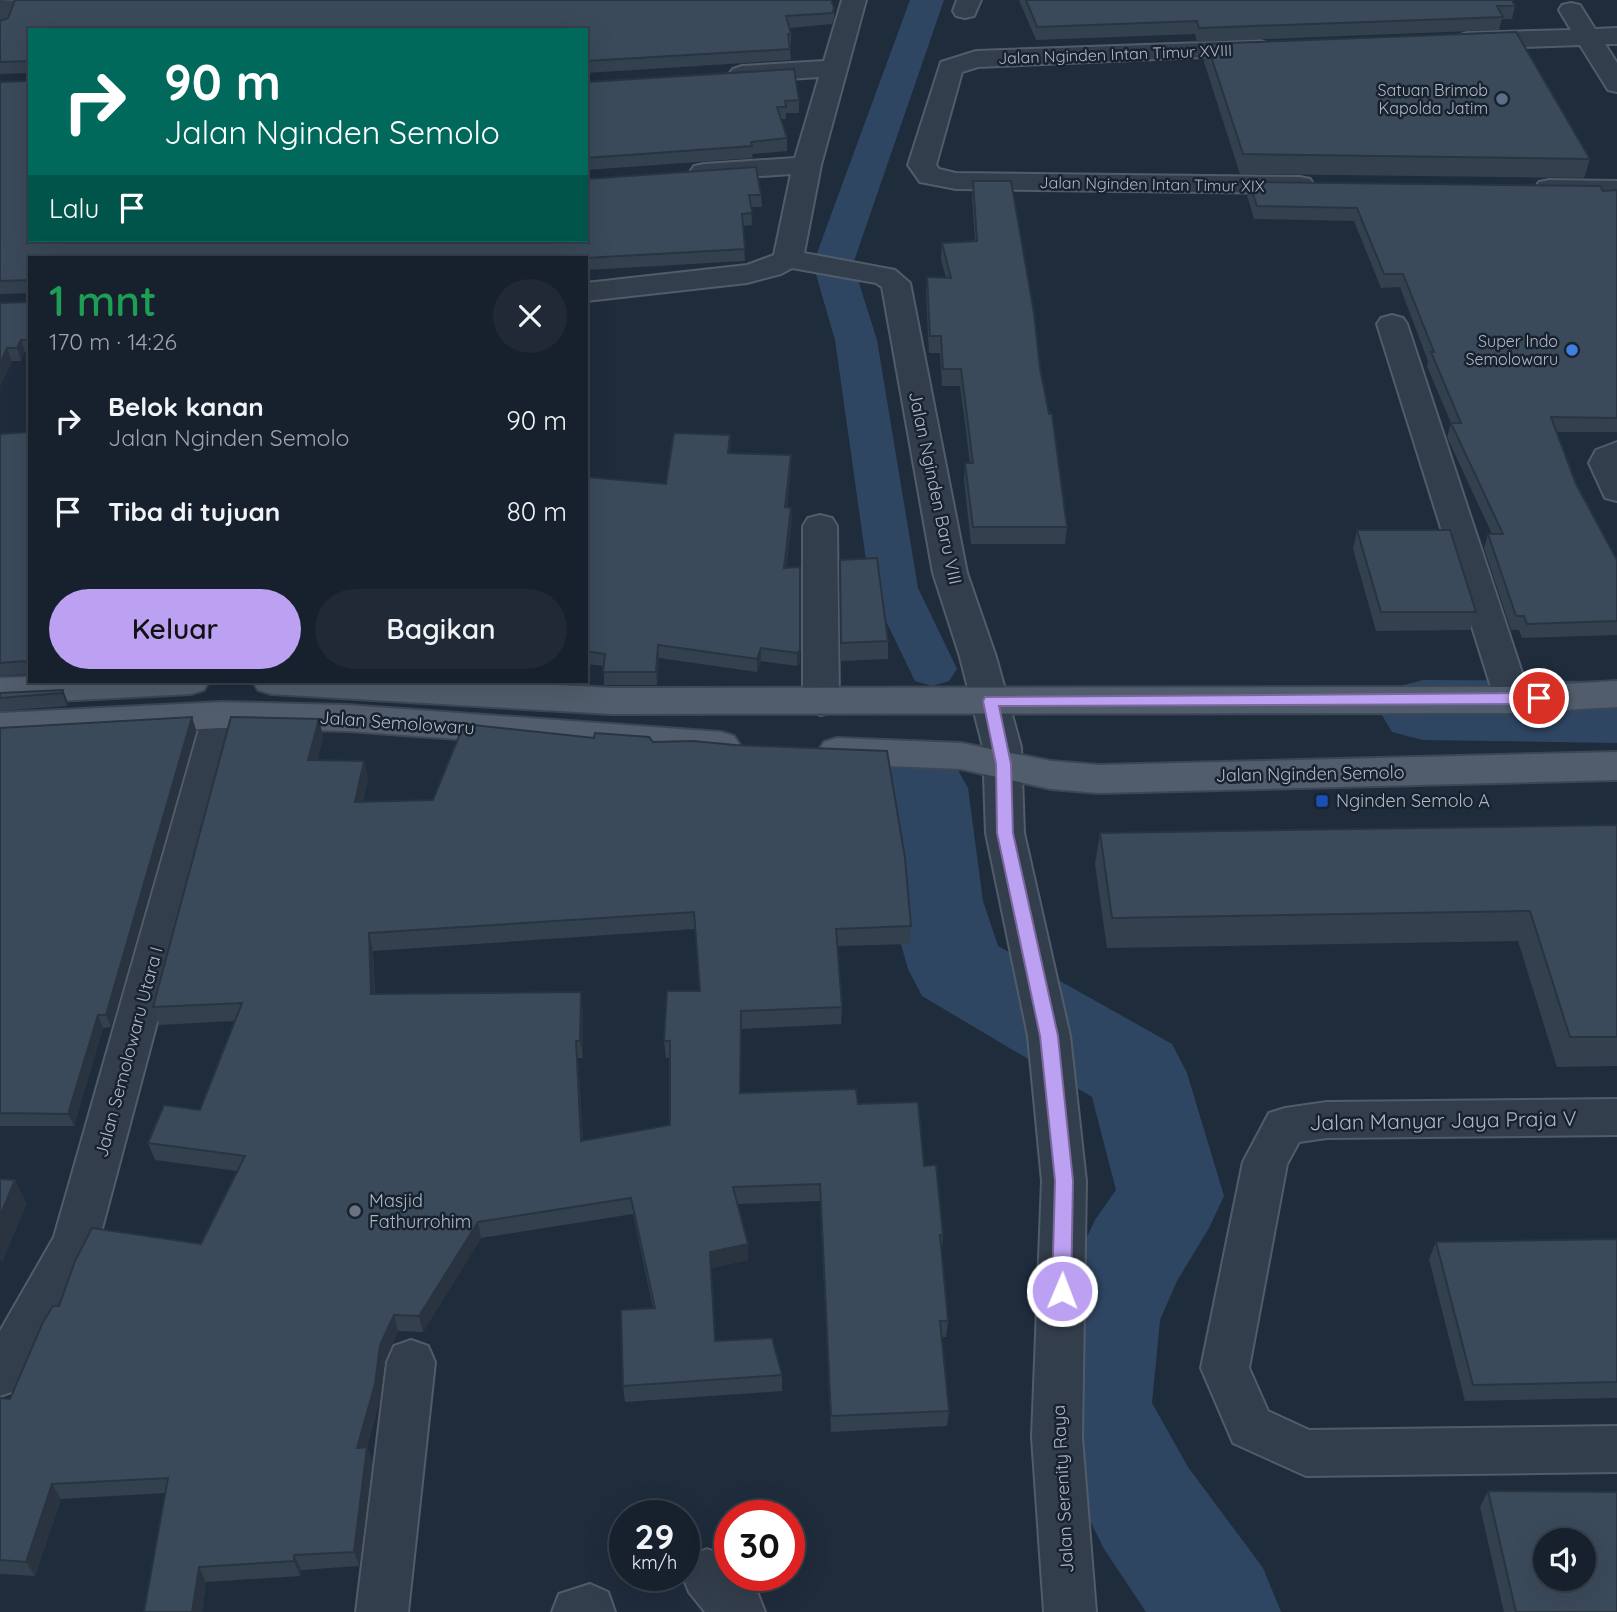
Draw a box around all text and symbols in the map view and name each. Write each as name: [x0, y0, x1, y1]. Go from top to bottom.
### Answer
street label: Jalan Nginden Intan Timur XVIII: [998, 40, 1232, 68]
text: 90 m: [164, 51, 281, 112]
icon: right: [49, 56, 140, 147]
place label: Satuan Brimob Kapolda Jatim: [1378, 80, 1488, 118]
marker: Satuan Brimob Kapolda Jatim: [1494, 91, 1510, 107]
text: Jalan Nginden Semolo: [164, 112, 500, 152]
street label: Jalan Nginden Intan Timur XIX: [1039, 172, 1265, 196]
icon: arrive: [113, 189, 151, 227]
text: Lalu: [49, 192, 99, 225]
text: 1 mnt: [49, 274, 156, 327]
button: close: [493, 279, 567, 353]
text: 170 m · 14:26: [49, 327, 177, 356]
place label: Super Indo Semolowaru: [1465, 331, 1558, 369]
marker: Super Indo Semolowaru: [1564, 342, 1580, 358]
street label: Jalan Nginden Baru VIII: [904, 389, 967, 587]
text: Belok kanan: [108, 390, 264, 423]
icon: right: [49, 402, 87, 440]
text: 90 m: [506, 404, 567, 437]
text: Jalan Nginden Semolo: [108, 423, 349, 452]
icon: arrive: [49, 493, 87, 531]
text: Tiba di tujuan: [108, 495, 280, 528]
text: 80 m: [507, 495, 567, 528]
button: Keluar: [49, 589, 301, 669]
button: Bagikan: [315, 589, 567, 669]
pin: [1509, 668, 1569, 728]
icon: arrive: [1520, 679, 1558, 717]
street label: Jalan Semolowaru: [319, 706, 475, 739]
street label: Jalan Nginden Semolo: [1215, 760, 1405, 787]
place label: Nginden Semolo A: [1336, 789, 1490, 812]
marker: Nginden Semolo A: [1314, 793, 1330, 809]
street label: Jalan Semolowaru Utara I: [89, 944, 168, 1160]
street label: Jalan Manyar Jaya Praja V: [1309, 1105, 1577, 1135]
place label: Masjid Fathurrohim: [369, 1189, 471, 1233]
marker: Masjid Fathurrohim: [347, 1203, 363, 1219]
position arrow: [1025, 1254, 1099, 1328]
street label: Jalan Serenity Raya: [1047, 1404, 1078, 1574]
speed limit sign: 30: [714, 1500, 805, 1591]
text: 29: [635, 1514, 674, 1558]
map controls: [1533, 1528, 1596, 1591]
button: sound: [1533, 1528, 1596, 1591]
text: km/h: [632, 1551, 677, 1574]

